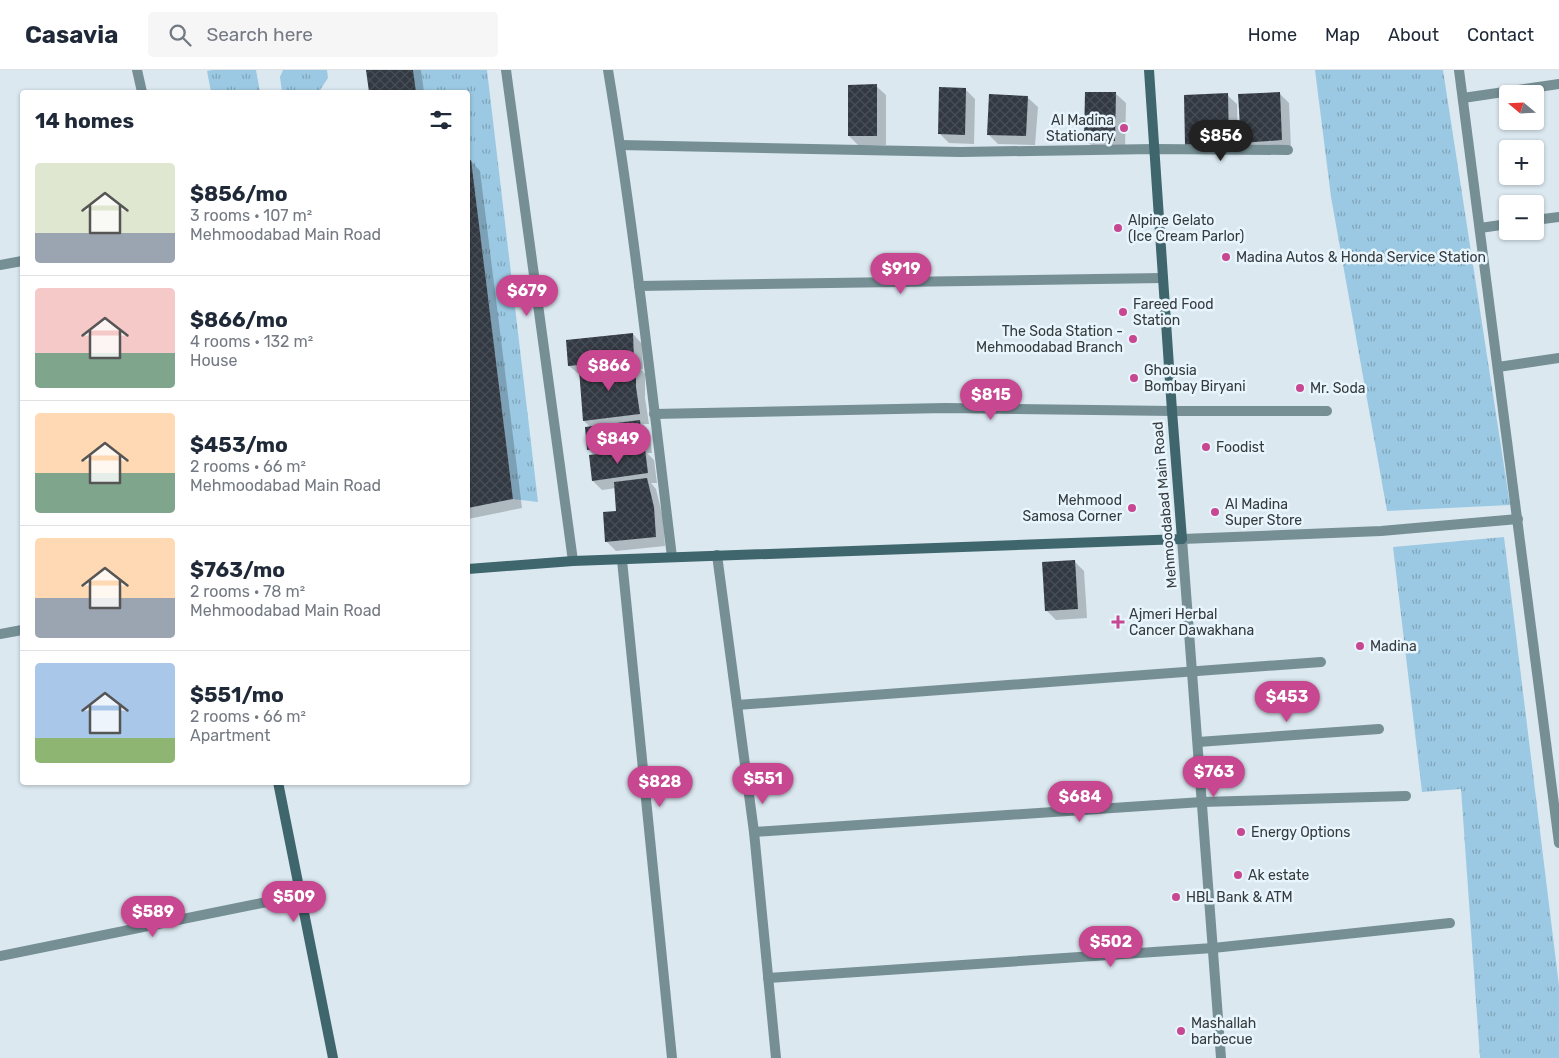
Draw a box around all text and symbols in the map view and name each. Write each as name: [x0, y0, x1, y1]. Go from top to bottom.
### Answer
search box: [148, 12, 498, 57]
text: Casavia: [25, 21, 118, 49]
icon: search: [166, 21, 194, 49]
text: Search here: [206, 23, 313, 46]
text: Home: [1248, 24, 1297, 46]
text: Map: [1325, 24, 1360, 46]
text: About: [1388, 24, 1439, 46]
text: Contact: [1467, 24, 1534, 46]
north arrow: [1499, 85, 1544, 130]
map controls: [1499, 85, 1544, 240]
icon: filters: [427, 106, 455, 134]
text: 14 homes: [35, 108, 134, 133]
place label: Al Madina Stationary: [1046, 112, 1114, 145]
pin: $856: [1191, 119, 1251, 162]
marker: Al Madina Stationary: [1118, 122, 1130, 134]
text: $856: [1200, 126, 1242, 145]
button: +: [1499, 140, 1544, 185]
text: $856/mo: [190, 181, 288, 206]
icon: home: [75, 183, 135, 243]
button: −: [1499, 195, 1544, 240]
text: 3 rooms · 107 m²: [190, 206, 312, 225]
place label: Alpine Gelato (Ice Cream Parlor): [1128, 212, 1244, 245]
marker: Alpine Gelato (Ice Cream Parlor): [1112, 222, 1124, 234]
text: Mehmoodabad Main Road: [190, 225, 381, 244]
place label: Madina Autos & Honda Service Station: [1236, 249, 1486, 266]
marker: Madina Autos & Honda Service Station: [1220, 251, 1232, 263]
pin: $919: [871, 252, 931, 295]
text: $919: [881, 259, 921, 278]
pin: $679: [497, 274, 557, 317]
text: $679: [507, 281, 547, 300]
place label: Fareed Food Station: [1133, 296, 1214, 329]
marker: Fareed Food Station: [1117, 306, 1129, 318]
text: $866/mo: [190, 307, 288, 332]
icon: home: [75, 308, 135, 368]
place label: The Soda Station - Mehmoodabad Branch: [976, 323, 1123, 356]
text: 4 rooms · 132 m²: [190, 332, 313, 351]
marker: The Soda Station - Mehmoodabad Branch: [1127, 333, 1139, 345]
pin: $866: [579, 350, 639, 392]
text: House: [190, 351, 237, 370]
text: $866: [588, 356, 630, 375]
place label: Ghousia Bombay Biryani: [1144, 362, 1246, 395]
marker: Ghousia Bombay Biryani: [1128, 372, 1140, 384]
pin: $815: [961, 378, 1021, 421]
place label: Mr. Soda: [1310, 380, 1365, 397]
marker: Mr. Soda: [1294, 382, 1306, 394]
text: $815: [971, 385, 1011, 404]
street label: Mehmoodabad Main Road: [1149, 421, 1181, 589]
pin: $849: [588, 422, 648, 465]
text: $849: [597, 429, 639, 448]
text: $453/mo: [190, 432, 288, 457]
icon: home: [75, 433, 135, 493]
place label: Foodist: [1216, 439, 1265, 456]
marker: Foodist: [1200, 441, 1212, 453]
text: 2 rooms · 66 m²: [190, 457, 306, 476]
text: Mehmoodabad Main Road: [190, 476, 381, 495]
place label: Mehmood Samosa Corner: [1022, 492, 1123, 525]
place label: Al Madina Super Store: [1225, 496, 1302, 529]
marker: Mehmood Samosa Corner: [1126, 502, 1138, 514]
marker: Al Madina Super Store: [1209, 506, 1221, 518]
text: $763/mo: [190, 557, 285, 582]
icon: home: [75, 558, 135, 618]
text: 2 rooms · 78 m²: [190, 582, 305, 601]
text: Mehmoodabad Main Road: [190, 601, 381, 620]
place label: Ajmeri Herbal Cancer Dawakhana: [1129, 606, 1254, 639]
marker: Ajmeri Herbal Cancer Dawakhana: [1111, 615, 1125, 629]
place label: Madina: [1370, 638, 1417, 655]
marker: Madina: [1354, 640, 1366, 652]
pin: $453: [1257, 680, 1317, 723]
text: $551/mo: [190, 682, 284, 707]
icon: home: [75, 683, 135, 743]
text: $453: [1266, 687, 1308, 706]
text: 2 rooms · 66 m²: [190, 707, 306, 726]
text: Apartment: [190, 726, 270, 745]
pin: $763: [1184, 756, 1244, 798]
pin: $551: [733, 762, 793, 805]
text: $763: [1194, 762, 1234, 781]
pin: $828: [630, 766, 690, 808]
text: $551: [743, 769, 783, 788]
text: $828: [639, 772, 681, 791]
pin: $684: [1050, 780, 1110, 823]
text: $684: [1059, 787, 1101, 806]
place label: Energy Options: [1251, 824, 1350, 841]
marker: Energy Options: [1235, 826, 1247, 838]
place label: Ak estate: [1248, 867, 1309, 884]
marker: Ak estate: [1232, 869, 1244, 881]
pin: $509: [264, 880, 324, 923]
text: $509: [273, 887, 315, 906]
place label: HBL Bank & ATM: [1186, 889, 1293, 906]
marker: HBL Bank & ATM: [1170, 891, 1182, 903]
pin: $589: [123, 896, 183, 938]
text: $589: [132, 902, 174, 921]
pin: $502: [1081, 926, 1141, 968]
text: $502: [1090, 932, 1132, 951]
place label: Mashallah barbecue: [1191, 1015, 1256, 1048]
marker: Mashallah barbecue: [1175, 1025, 1187, 1037]

